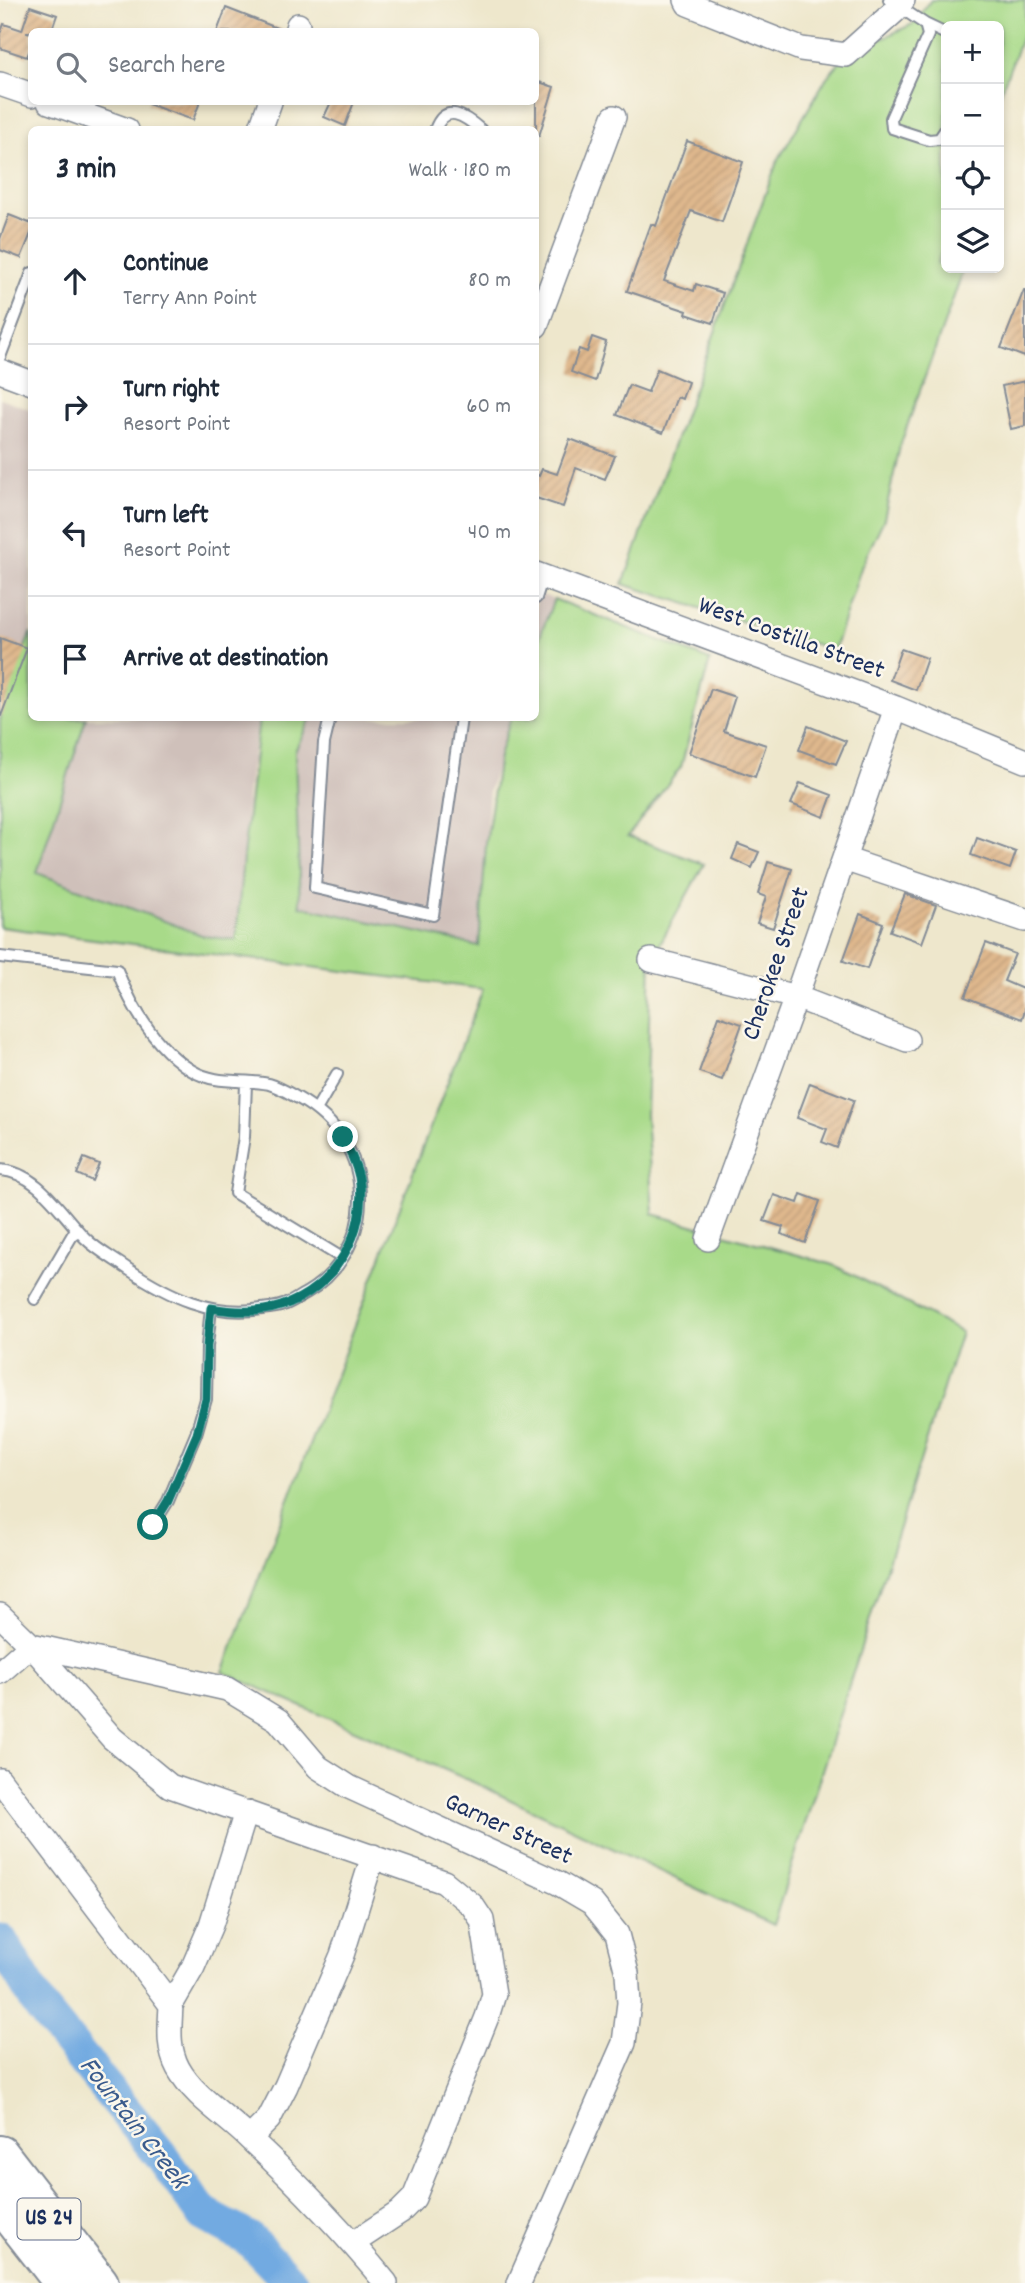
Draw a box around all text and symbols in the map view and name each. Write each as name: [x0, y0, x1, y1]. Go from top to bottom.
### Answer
map controls: [941, 21, 1004, 273]
button: +: [941, 21, 1004, 84]
search box: [28, 28, 539, 105]
icon: search: [52, 48, 90, 86]
text: Search here: [108, 48, 226, 85]
button: −: [941, 84, 1004, 147]
button: locate: [941, 147, 1004, 210]
text: 3 min: [56, 150, 116, 193]
text: Walk · 180 m: [408, 155, 511, 188]
button: layers: [941, 210, 1004, 273]
text: Continue: [123, 246, 208, 283]
icon: ahead: [56, 262, 94, 300]
text: 80 m: [468, 265, 511, 298]
text: Terry Ann Point: [123, 283, 257, 316]
text: Turn right: [123, 372, 220, 409]
icon: right: [56, 388, 94, 426]
text: 60 m: [466, 391, 511, 424]
text: Resort Point: [123, 409, 231, 442]
text: Turn left: [123, 498, 209, 535]
icon: left: [56, 514, 94, 552]
text: 40 m: [468, 517, 511, 550]
text: Resort Point: [123, 535, 231, 568]
street label: West Costilla Street: [692, 588, 890, 690]
icon: arrive: [56, 640, 94, 678]
text: Arrive at destination: [123, 641, 328, 678]
street label: Cherokee Street: [733, 882, 821, 1046]
route end: [327, 1121, 358, 1152]
route start: [137, 1509, 168, 1540]
street label: Garner Street: [438, 1784, 578, 1876]
water label: Fountain Creek: [68, 2049, 198, 2201]
road number: US 24: [18, 2198, 80, 2240]

